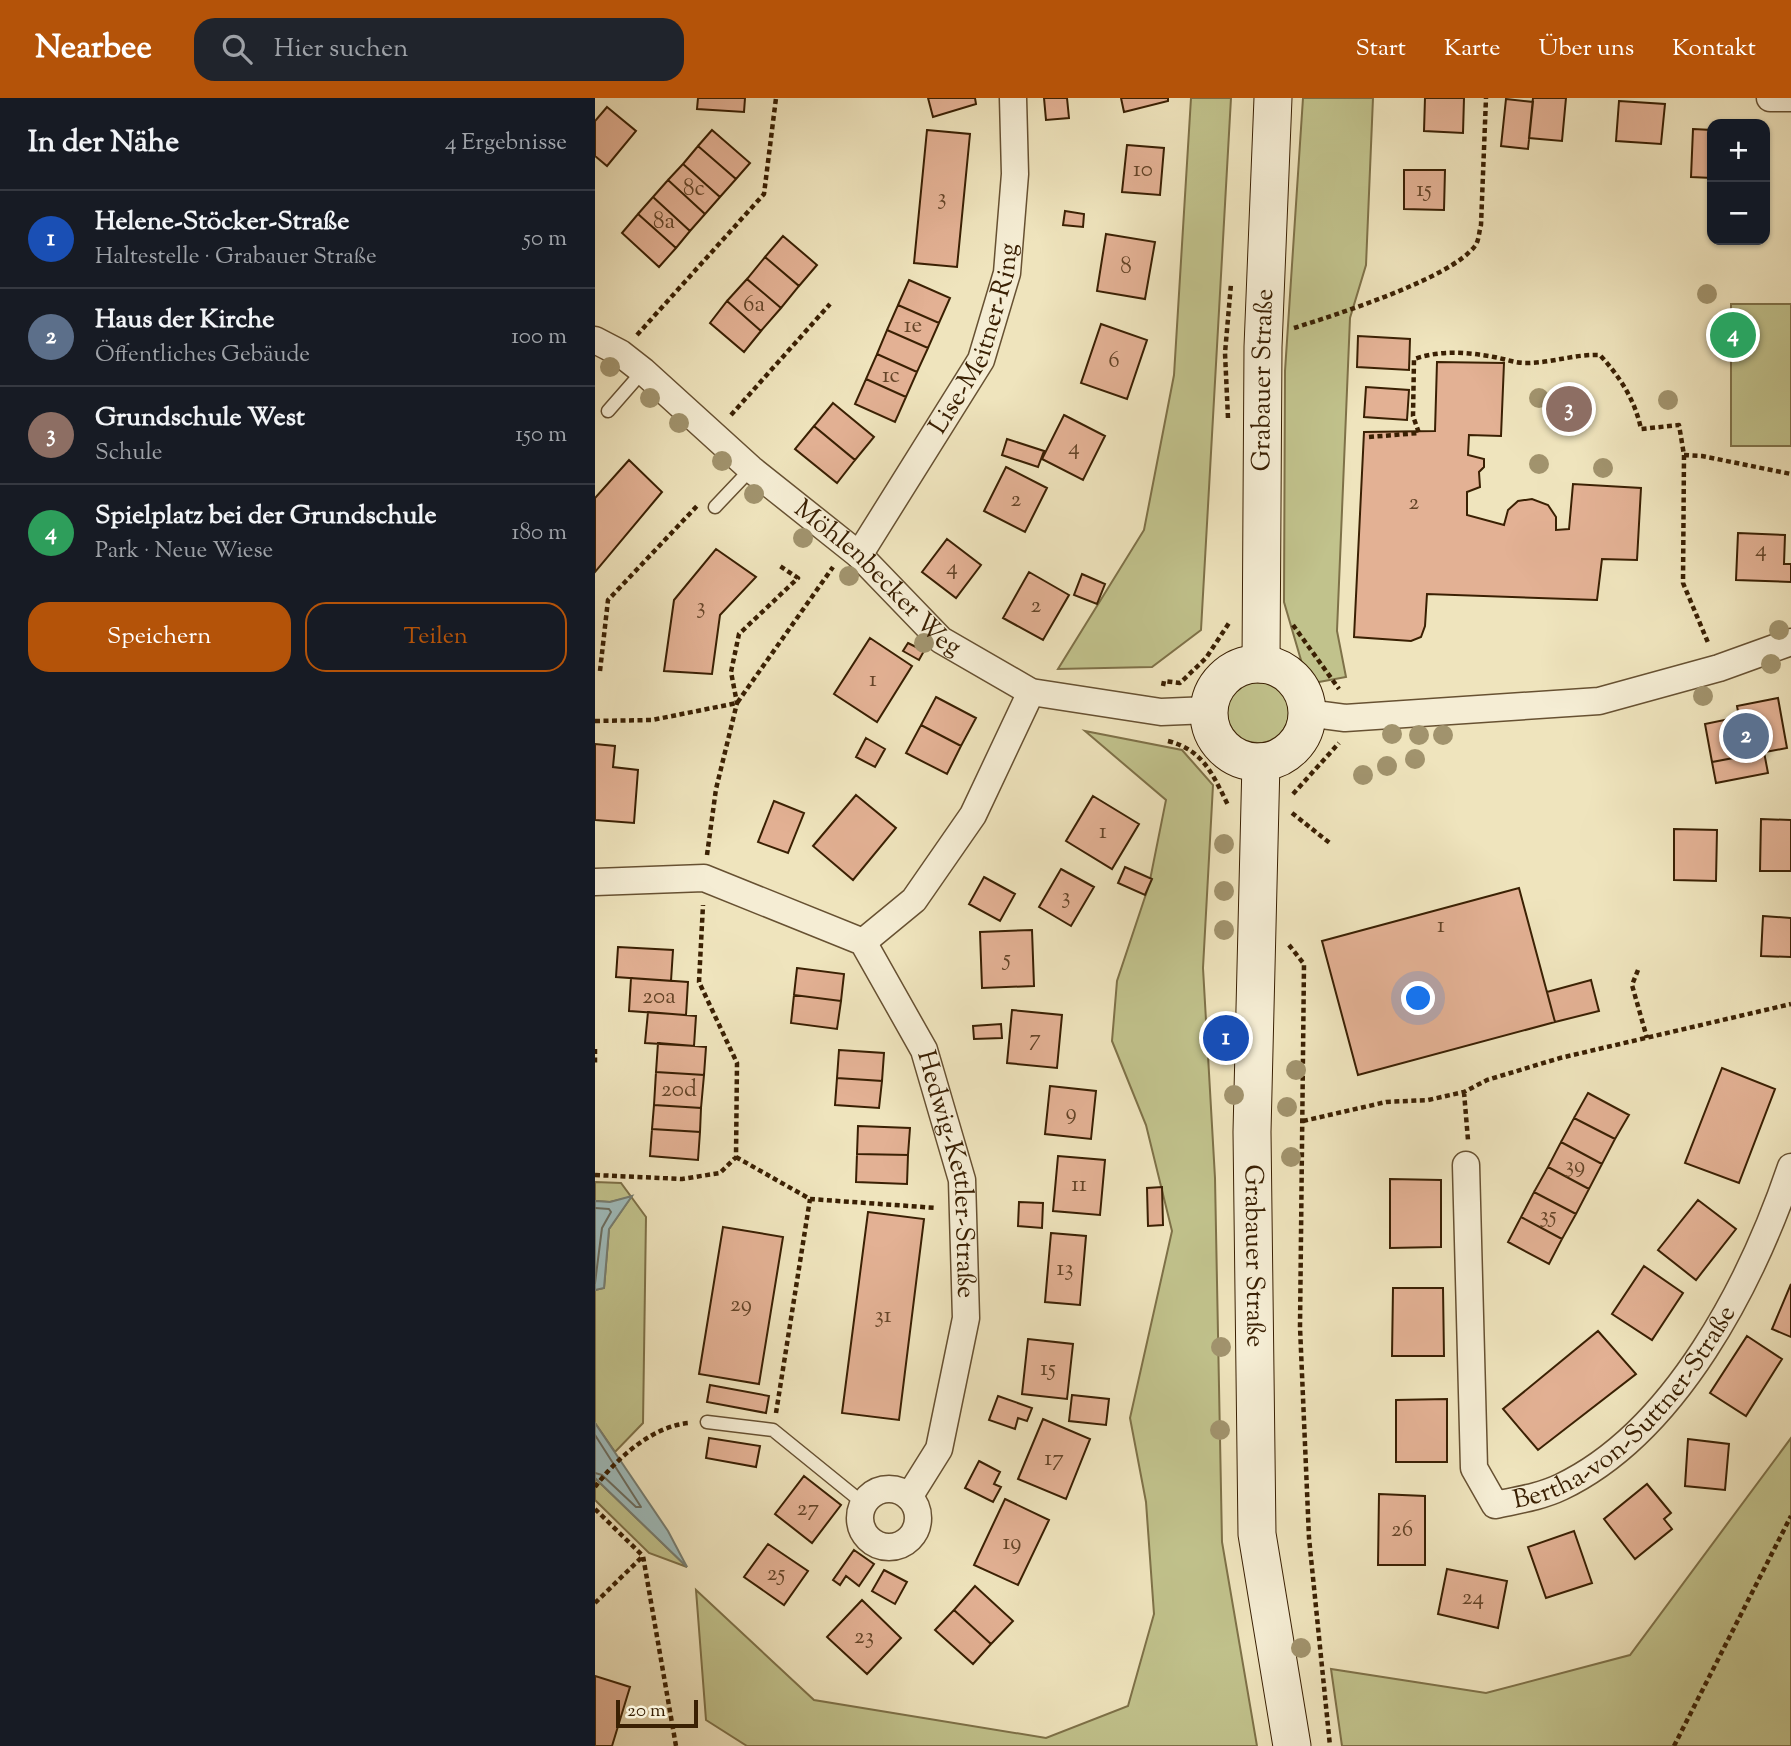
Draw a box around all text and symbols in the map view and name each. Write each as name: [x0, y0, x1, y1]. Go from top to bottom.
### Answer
search box: [194, 18, 684, 81]
text: Nearbee: [35, 25, 152, 73]
icon: search: [218, 30, 256, 68]
text: Hier suchen: [274, 31, 408, 68]
text: Start: [1355, 32, 1406, 66]
text: Karte: [1444, 32, 1500, 66]
text: Über uns: [1538, 32, 1634, 66]
text: Kontakt: [1672, 32, 1756, 66]
map controls: [1707, 119, 1770, 245]
button: +: [1707, 119, 1770, 182]
text: In der Nähe: [28, 122, 179, 165]
text: 4 Ergebnisse: [445, 127, 567, 160]
house number: 10: [1133, 154, 1153, 187]
house number: 8c: [683, 173, 705, 206]
house number: 15: [1416, 174, 1432, 207]
house number: 3: [937, 182, 947, 215]
button: −: [1707, 182, 1770, 245]
text: Helene-Stöcker-Straße: [95, 204, 349, 241]
house number: 8a: [653, 206, 675, 239]
text: 1: [47, 223, 55, 256]
text: 50 m: [523, 223, 567, 256]
text: Haltestelle · Grabauer Straße: [95, 241, 377, 274]
street label: Lise-Meitner-Ring: [920, 242, 1028, 442]
house number: 8: [1120, 251, 1132, 284]
street label: Grabauer Straße: [1244, 288, 1284, 472]
house number: 6a: [743, 289, 765, 322]
text: Haus der Kirche: [95, 302, 274, 339]
pin: 4: [1710, 309, 1756, 361]
house number: 1e: [904, 310, 922, 343]
text: 2: [46, 321, 56, 354]
text: 100 m: [511, 321, 567, 354]
text: Öffentliches Gebäude: [95, 339, 310, 372]
house number: 6: [1108, 345, 1120, 378]
house number: 1c: [882, 360, 900, 393]
pin: 3: [1546, 383, 1592, 435]
text: Grundschule West: [95, 400, 305, 437]
text: 3: [46, 419, 56, 452]
text: 150 m: [515, 419, 567, 452]
house number: 4: [1068, 432, 1080, 465]
text: Schule: [95, 437, 162, 470]
house number: 2: [1011, 484, 1022, 517]
house number: 2: [1409, 487, 1420, 520]
street label: Möhlenbecker Weg: [786, 491, 968, 666]
text: Spielplatz bei der Grundschule: [95, 498, 437, 535]
text: 4: [45, 517, 57, 550]
text: 180 m: [512, 517, 567, 550]
house number: 4: [1755, 534, 1767, 567]
text: Park · Neue Wiese: [95, 535, 273, 568]
house number: 4: [946, 552, 958, 585]
house number: 2: [1031, 590, 1042, 623]
house number: 3: [696, 591, 706, 624]
button: Speichern: [28, 602, 291, 672]
button: Teilen: [305, 602, 567, 672]
house number: 1: [869, 664, 877, 697]
pin: 2: [1723, 710, 1769, 762]
house number: 1: [1099, 816, 1107, 849]
house number: 3: [1061, 881, 1071, 914]
house number: 1: [1437, 910, 1445, 943]
house number: 5: [1001, 943, 1011, 976]
house number: 20a: [642, 981, 676, 1014]
your location: [1401, 981, 1435, 1015]
pin: 1: [1203, 1012, 1249, 1064]
house number: 7: [1029, 1023, 1041, 1056]
street label: Hedwig-Kettler-Straße: [907, 1046, 984, 1299]
house number: 20d: [661, 1074, 697, 1107]
house number: 9: [1065, 1097, 1077, 1130]
house number: 39: [1565, 1150, 1585, 1183]
street label: Grabauer Straße: [1234, 1164, 1273, 1348]
house number: 11: [1071, 1169, 1087, 1202]
house number: 35: [1539, 1200, 1557, 1233]
house number: 13: [1056, 1253, 1074, 1286]
house number: 29: [730, 1289, 752, 1322]
street label: Bertha-von-Suttner-Straße: [1509, 1299, 1745, 1519]
house number: 31: [874, 1300, 892, 1333]
house number: 15: [1040, 1353, 1056, 1386]
house number: 17: [1044, 1443, 1064, 1476]
house number: 27: [797, 1493, 820, 1526]
house number: 26: [1391, 1514, 1413, 1547]
house number: 19: [1003, 1527, 1021, 1560]
house number: 25: [767, 1558, 785, 1591]
house number: 24: [1462, 1582, 1484, 1615]
house number: 23: [854, 1621, 874, 1654]
scale bar: [616, 1697, 698, 1729]
text: 20 m: [627, 1698, 666, 1725]

